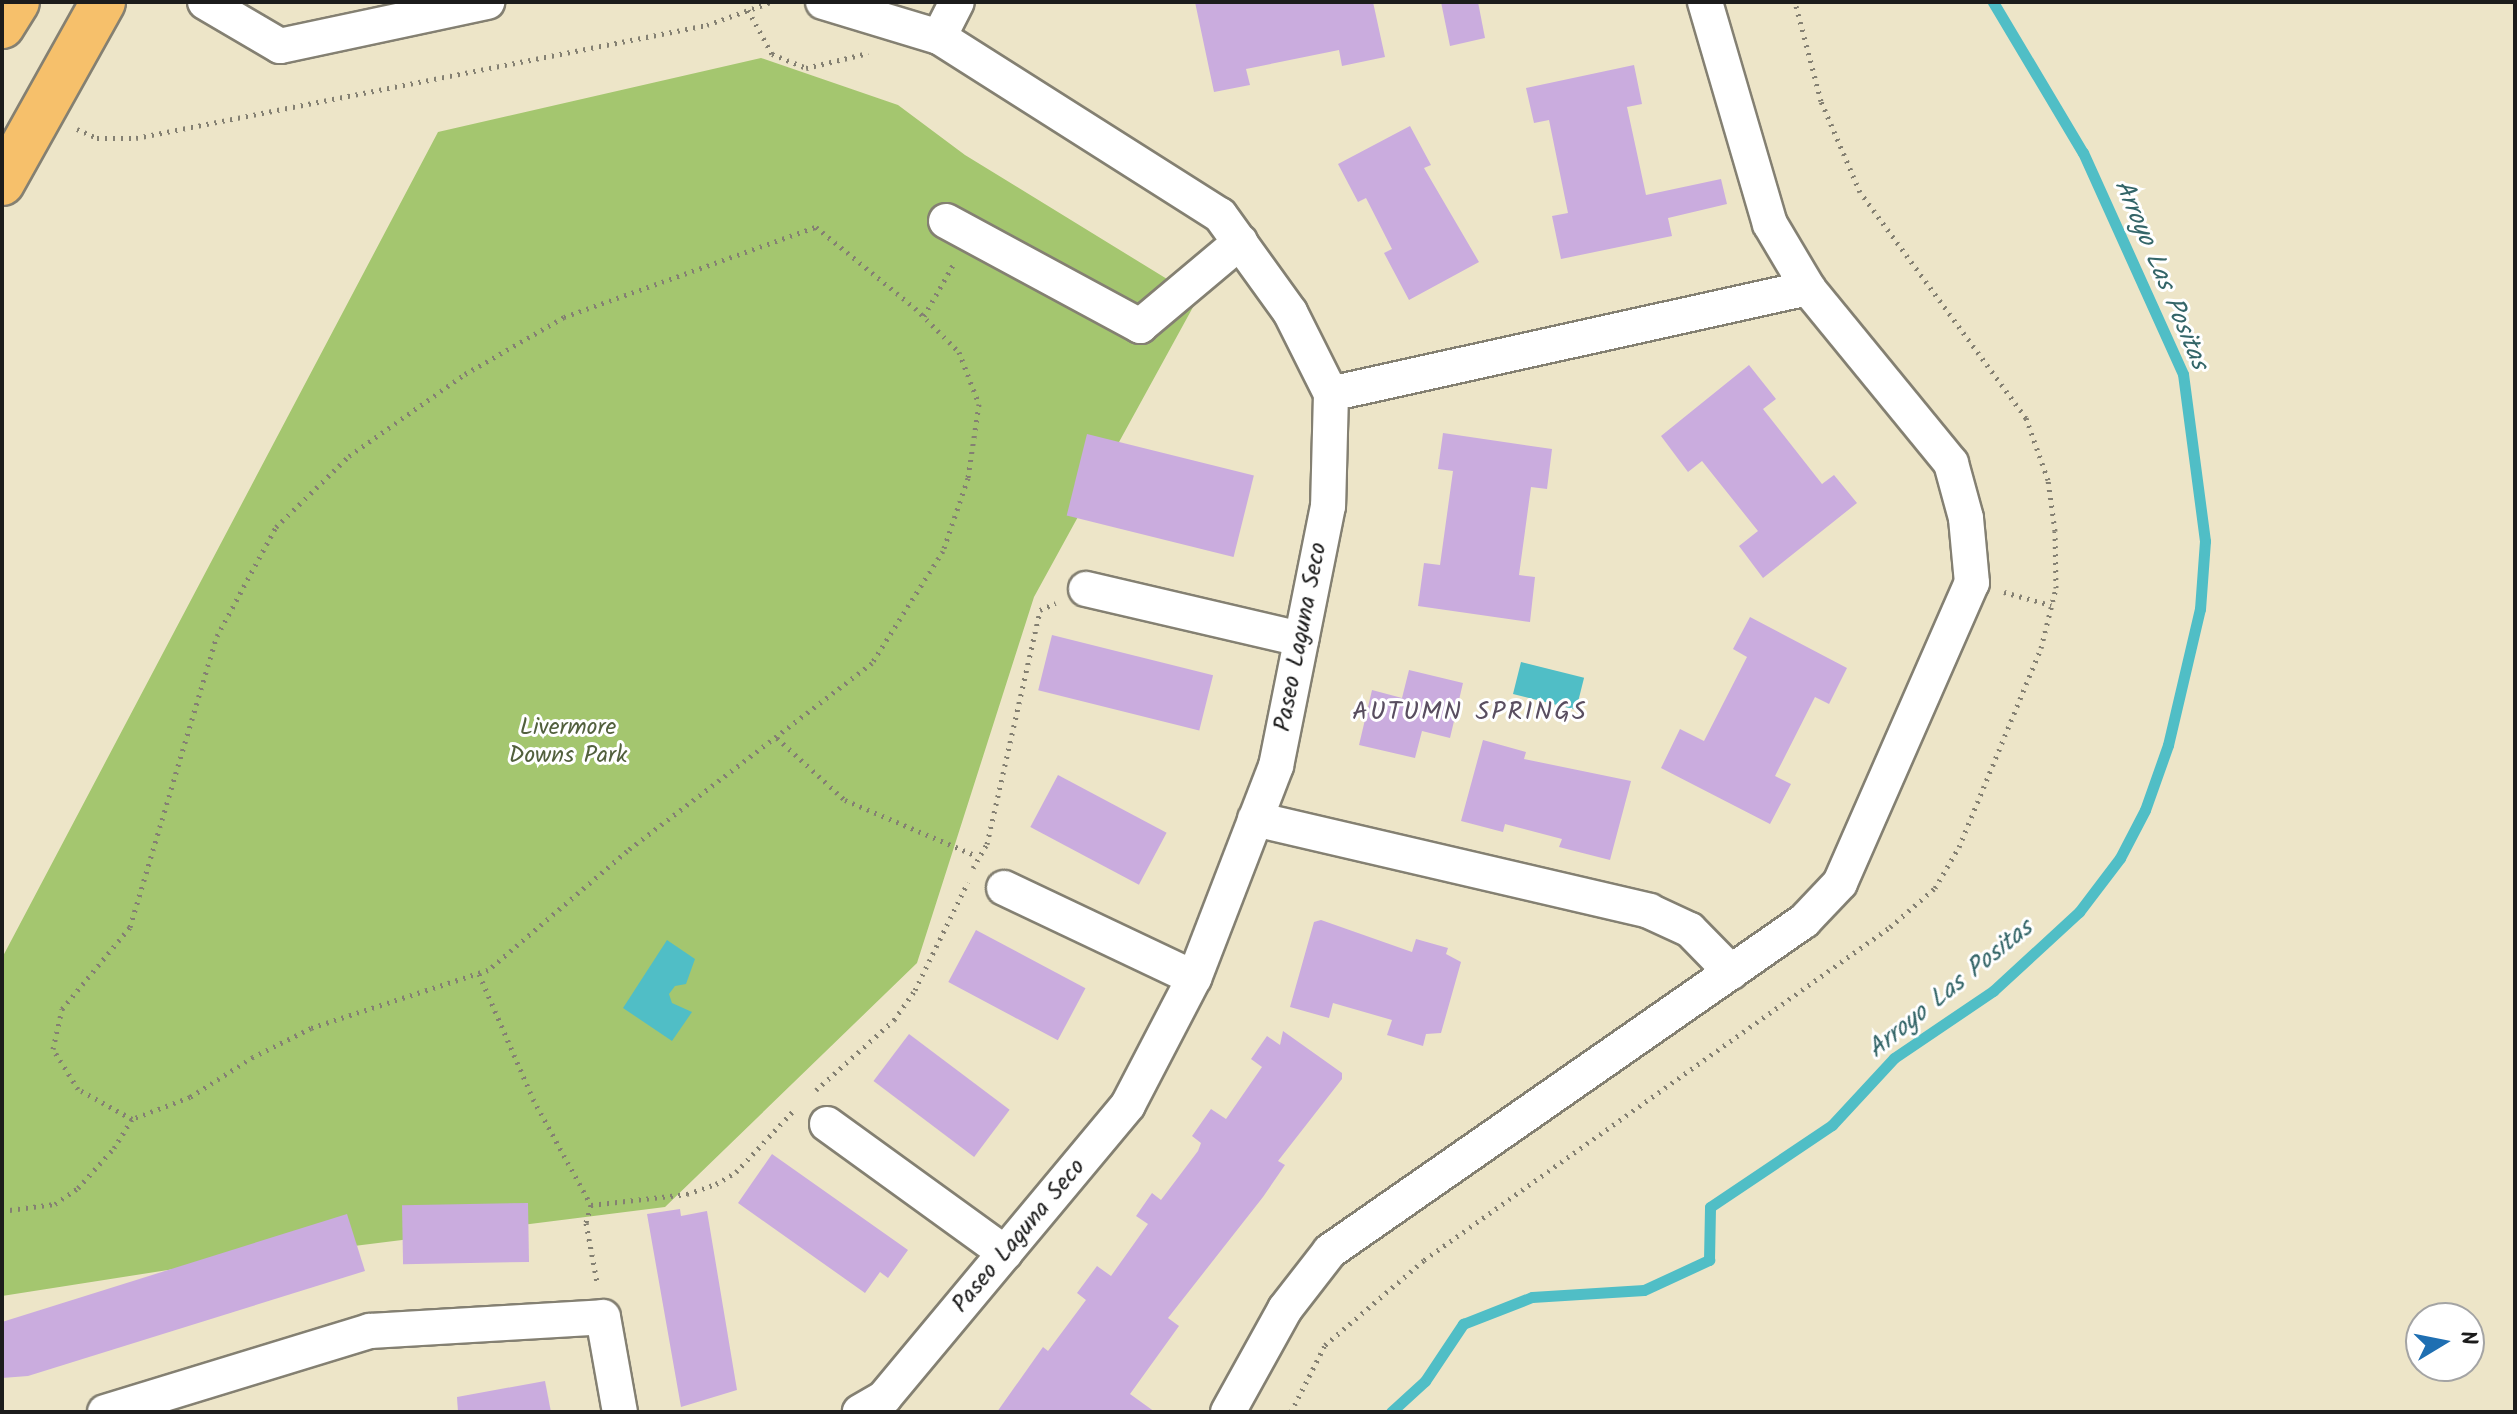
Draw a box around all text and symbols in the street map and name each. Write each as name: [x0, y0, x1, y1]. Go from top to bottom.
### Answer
water label: Arroyo Las Positas: [2106, 175, 2214, 375]
street label: Paseo Laguna Seco: [1269, 540, 1333, 734]
district label: AUTUMN SPRINGS: [1352, 697, 1588, 729]
park label: Livermore Downs Park: [509, 714, 627, 770]
water label: Arroyo Las Positas: [1862, 914, 2040, 1066]
street label: Paseo Laguna Seco: [946, 1153, 1092, 1319]
north arrow: [2405, 1302, 2485, 1382]
text: N: [2449, 1328, 2486, 1348]

